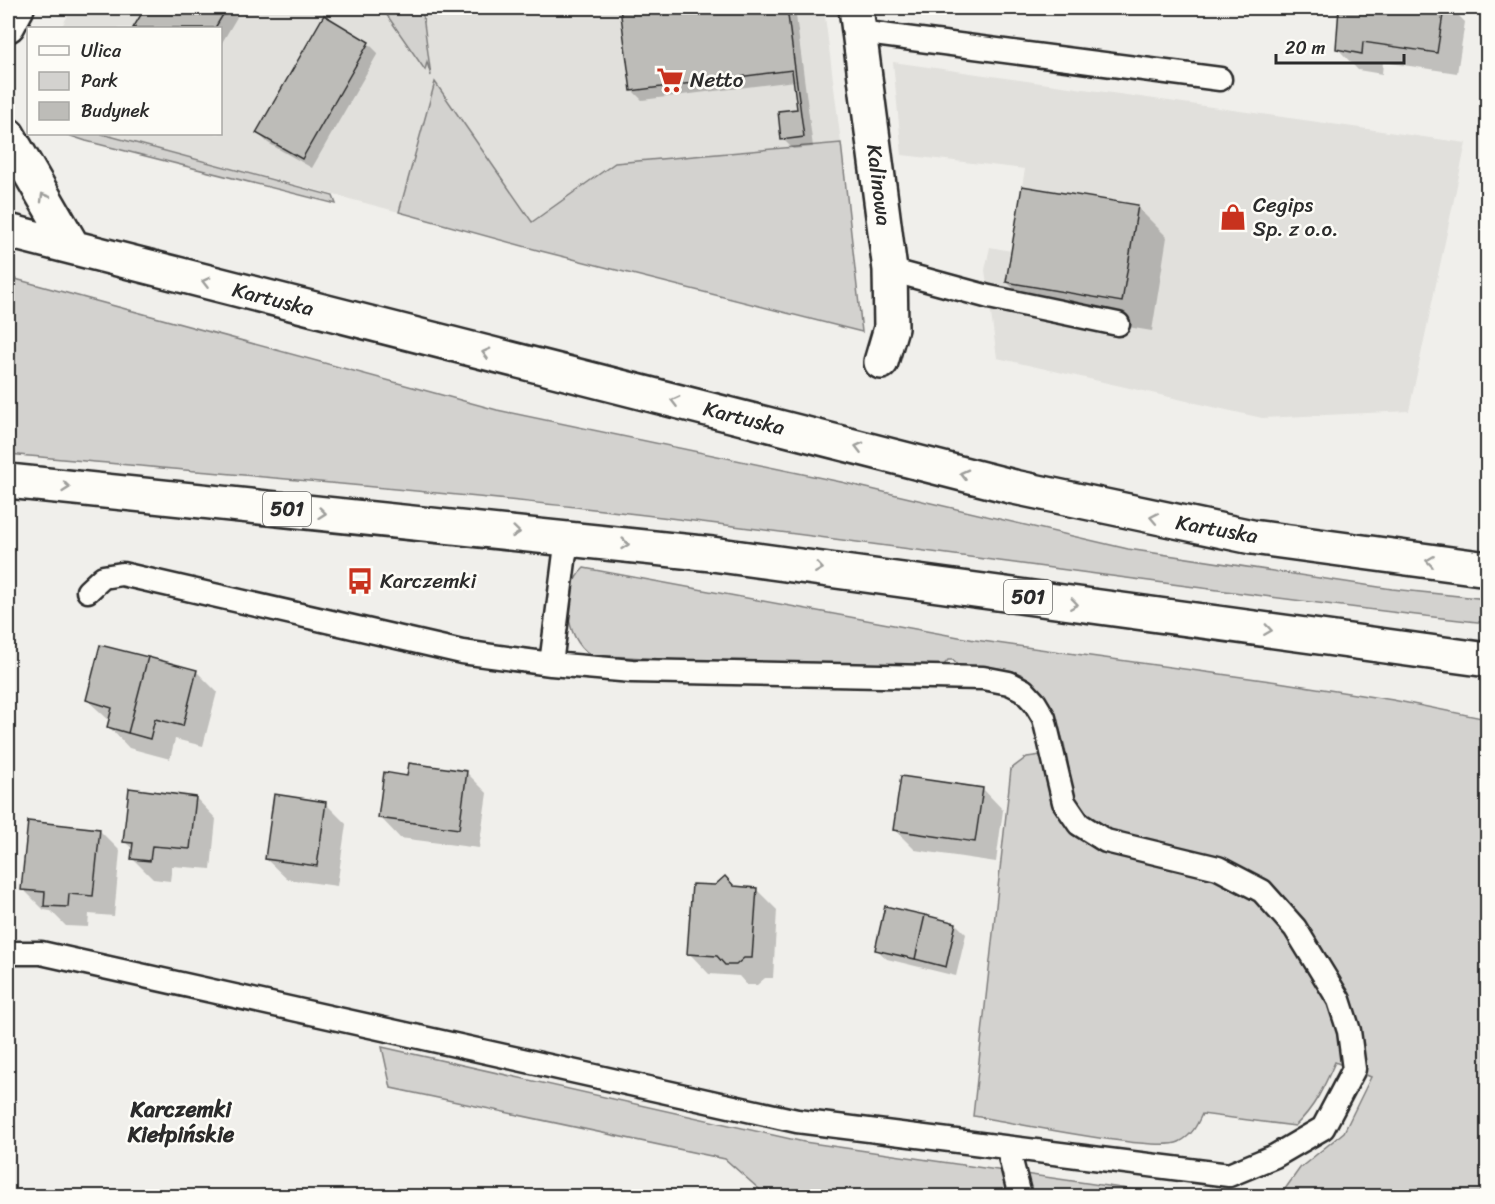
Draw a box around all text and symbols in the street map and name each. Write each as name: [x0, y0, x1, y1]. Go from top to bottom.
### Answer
legend: [27, 27, 222, 135]
scale bar: [1276, 27, 1404, 65]
text: 20 m: [1285, 32, 1325, 64]
text: Ulica: [81, 35, 122, 67]
place label: Netto: [690, 61, 744, 99]
text: Park: [81, 65, 118, 97]
supermarket icon: Netto: [655, 65, 685, 95]
text: Budynek: [81, 95, 150, 127]
street label: Kalinowa: [855, 142, 903, 228]
place label: Cegips Sp. z o.o.: [1253, 186, 1339, 248]
one-way arrow: [39, 193, 51, 203]
shop icon: Cegips Sp. z o.o.: [1218, 202, 1248, 232]
street label: Kartuska: [228, 271, 318, 328]
one-way arrow: [201, 276, 211, 289]
one-way arrow: [481, 347, 491, 360]
street label: Kartuska: [699, 390, 789, 447]
one-way arrow: [670, 395, 680, 408]
one-way arrow: [855, 442, 865, 455]
one-way arrow: [959, 469, 970, 481]
one-way arrow: [61, 480, 70, 493]
road number: 501: [263, 492, 311, 526]
street label: Kartuska: [1173, 503, 1261, 555]
one-way arrow: [318, 506, 327, 519]
one-way arrow: [1149, 512, 1159, 525]
one-way arrow: [512, 525, 521, 538]
one-way arrow: [621, 537, 630, 550]
one-way arrow: [1425, 555, 1434, 567]
place label: Karczemki: [380, 562, 477, 600]
one-way arrow: [814, 562, 823, 574]
bus stop icon: Karczemki: [345, 566, 375, 596]
road number: 501: [1004, 580, 1052, 614]
one-way arrow: [1070, 597, 1079, 609]
one-way arrow: [1263, 624, 1272, 636]
district label: Karczemki Kiełpińskie: [127, 1090, 235, 1154]

